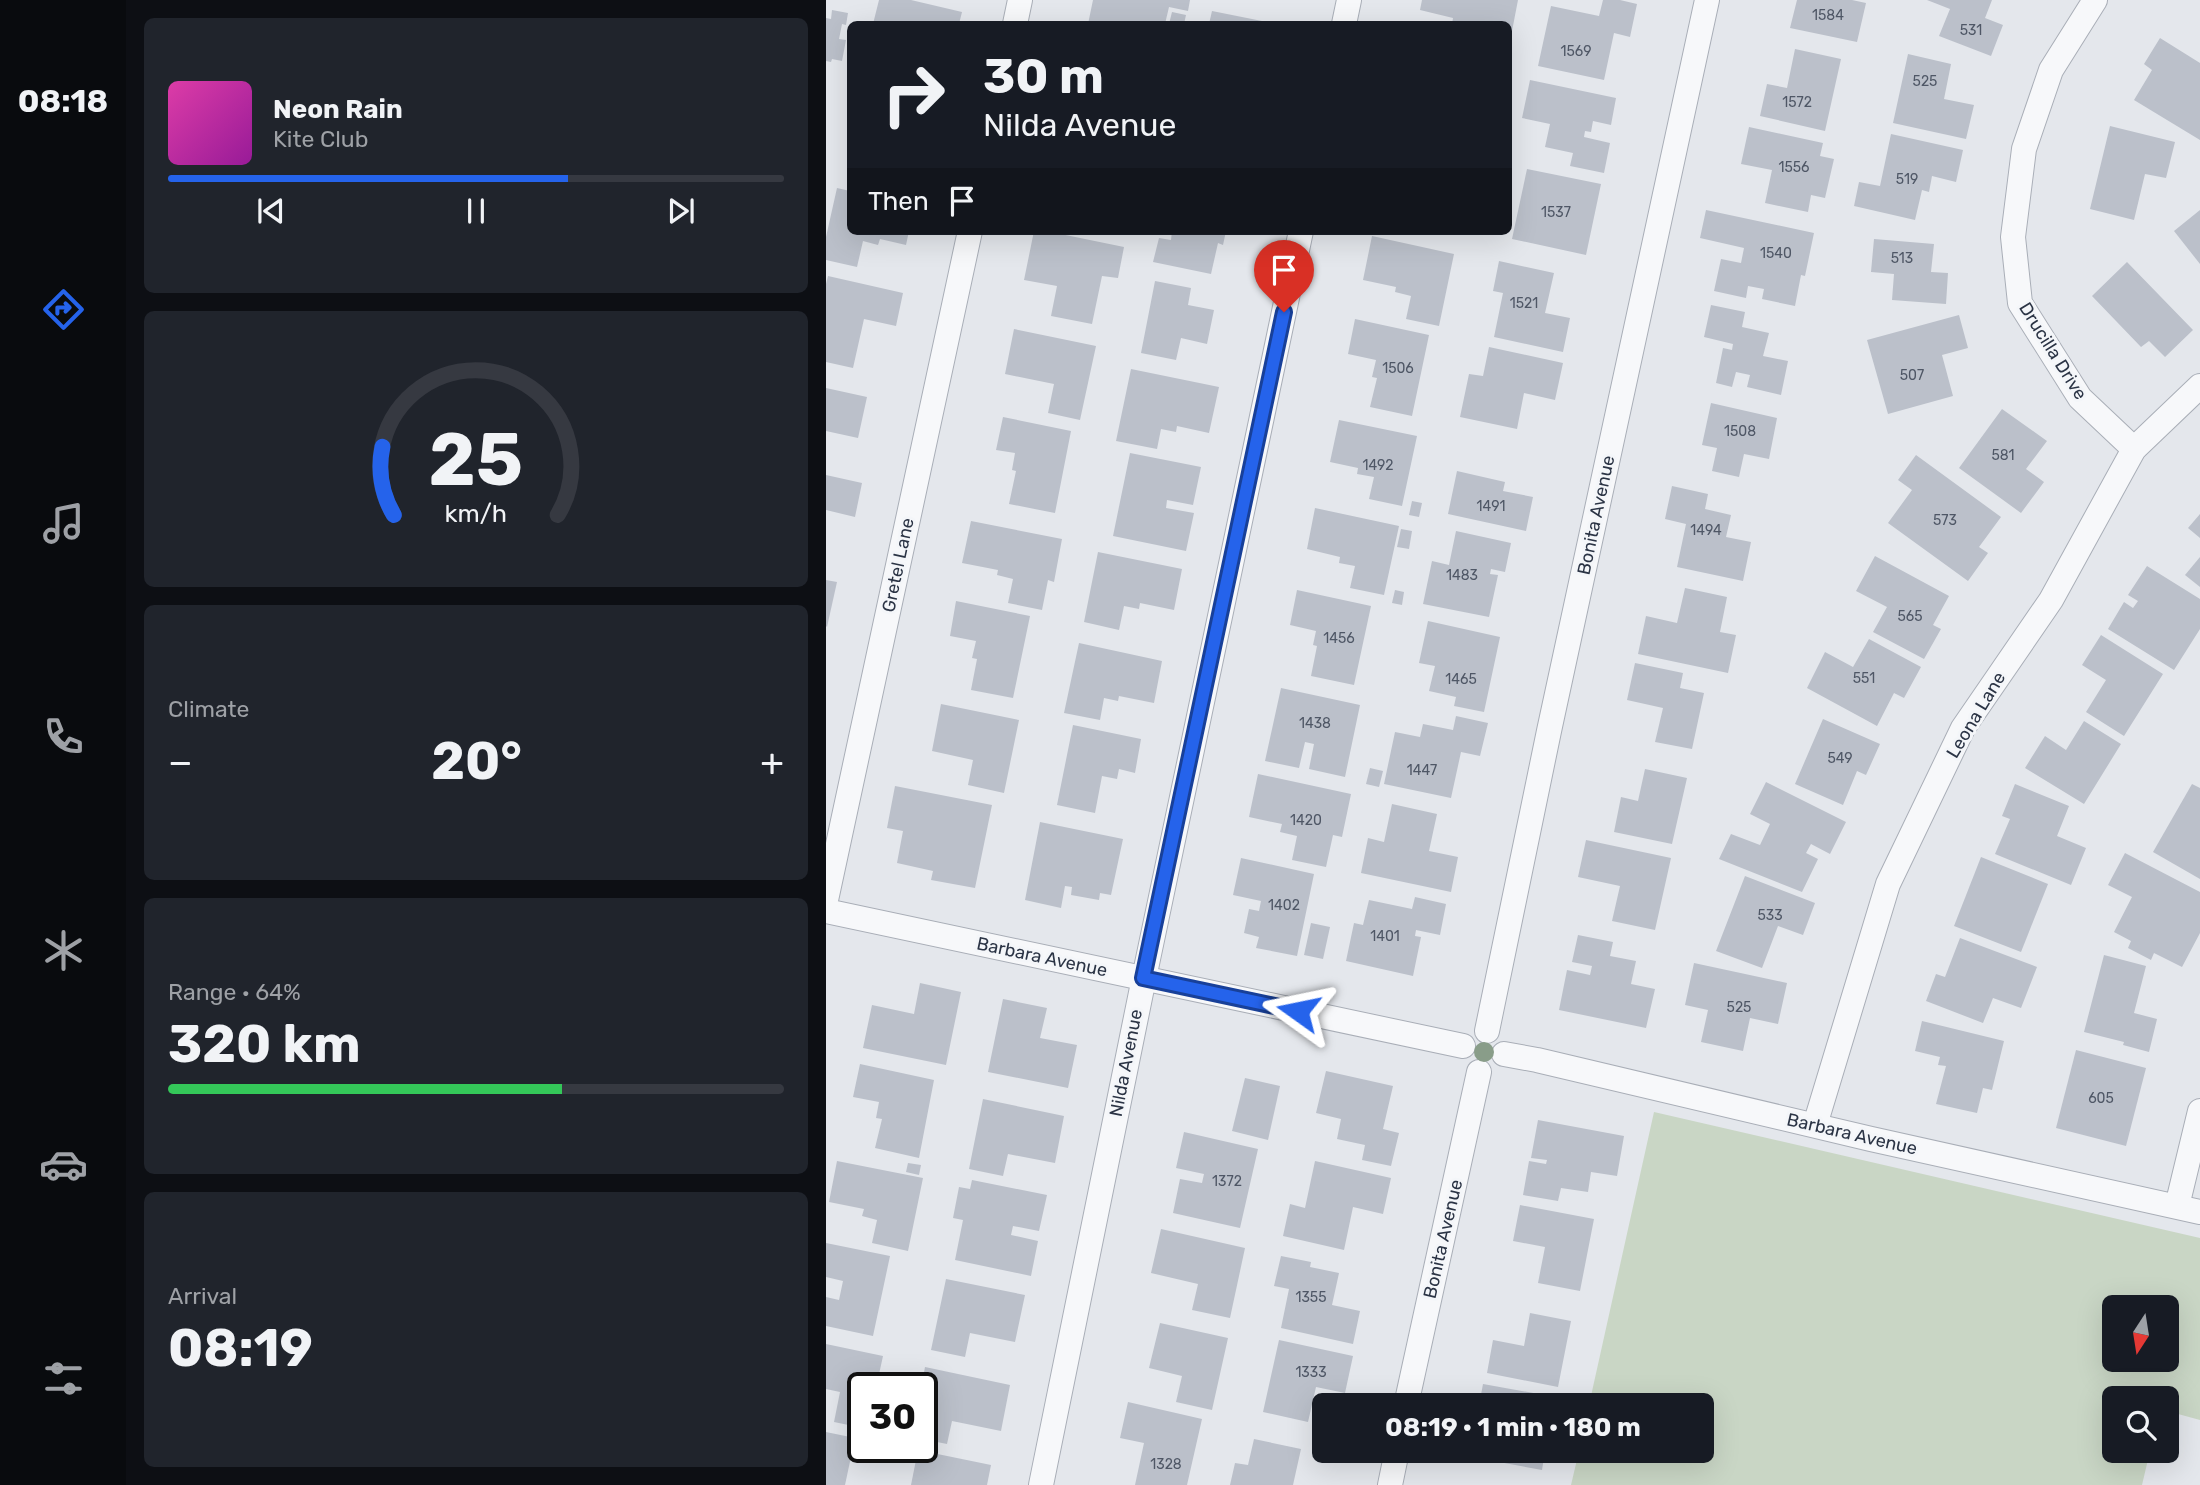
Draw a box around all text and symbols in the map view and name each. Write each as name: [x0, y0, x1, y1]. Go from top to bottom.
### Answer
house number: 1584: [1812, 7, 1844, 24]
house number: 531: [1960, 22, 1982, 39]
house number: 1569: [1560, 43, 1592, 60]
text: 30 m: [983, 47, 1104, 105]
icon: right: [868, 49, 959, 140]
house number: 525: [1913, 73, 1937, 90]
text: 08:18: [18, 82, 108, 120]
text: Neon Rain: [273, 94, 403, 125]
house number: 1572: [1782, 94, 1812, 111]
text: Nilda Avenue: [983, 106, 1177, 144]
text: Kite Club: [273, 125, 368, 153]
house number: 1556: [1778, 159, 1810, 176]
house number: 519: [1896, 171, 1918, 188]
icon: arrive: [943, 182, 981, 220]
text: Then: [868, 186, 929, 217]
icon: previous: [252, 192, 290, 230]
icon: pause: [457, 192, 495, 230]
icon: next: [662, 192, 700, 230]
house number: 1537: [1541, 204, 1571, 221]
pin: [1254, 240, 1314, 312]
house number: 1540: [1760, 245, 1792, 262]
house number: 513: [1891, 250, 1913, 267]
icon: arrive: [1265, 251, 1303, 289]
icon: directions: [39, 285, 88, 334]
house number: 1521: [1510, 295, 1538, 312]
street label: Drucilla Drive: [2014, 298, 2092, 404]
house number: 1506: [1382, 360, 1414, 377]
house number: 507: [1900, 367, 1924, 384]
text: 25: [429, 418, 523, 504]
house number: 1508: [1724, 423, 1756, 440]
house number: 581: [1991, 447, 2015, 464]
street label: Bonita Avenue: [1573, 453, 1619, 577]
house number: 1492: [1362, 457, 1394, 474]
house number: 1491: [1477, 498, 1505, 515]
icon: music: [39, 499, 88, 548]
text: km/h: [445, 499, 507, 528]
house number: 573: [1933, 512, 1957, 529]
street label: Gretel Lane: [877, 516, 919, 614]
house number: 1494: [1690, 522, 1722, 539]
house number: 1483: [1446, 567, 1478, 584]
house number: 565: [1897, 608, 1923, 625]
house number: 1456: [1323, 630, 1355, 647]
street label: Leona Lane: [1942, 668, 2010, 762]
house number: 551: [1853, 670, 1875, 687]
house number: 1465: [1445, 671, 1477, 688]
text: Climate: [168, 695, 249, 723]
icon: phone: [39, 712, 88, 761]
house number: 1438: [1299, 715, 1331, 732]
text: 20°: [431, 730, 522, 792]
text: −: [168, 739, 193, 785]
text: +: [760, 739, 784, 785]
house number: 549: [1827, 750, 1853, 767]
house number: 1447: [1407, 762, 1437, 779]
house number: 1420: [1290, 812, 1322, 829]
house number: 1402: [1268, 897, 1300, 914]
house number: 533: [1757, 907, 1783, 924]
icon: climate: [39, 926, 88, 975]
house number: 1401: [1370, 928, 1400, 945]
street label: Barbara Avenue: [975, 932, 1109, 982]
position arrow: [1261, 974, 1335, 1048]
text: Range · 64%: [168, 978, 301, 1006]
house number: 525: [1727, 999, 1751, 1016]
street label: Nilda Avenue: [1105, 1007, 1147, 1119]
text: 320 km: [168, 1013, 361, 1075]
house number: 605: [2088, 1090, 2114, 1107]
street label: Barbara Avenue: [1785, 1108, 1919, 1160]
icon: car: [39, 1140, 88, 1189]
house number: 1372: [1212, 1173, 1242, 1190]
street label: Bonita Avenue: [1419, 1177, 1467, 1301]
text: Arrival: [168, 1282, 237, 1310]
house number: 1355: [1295, 1289, 1327, 1306]
north arrow: [2102, 1295, 2179, 1372]
map controls: [2102, 1295, 2179, 1463]
text: 08:19: [168, 1317, 313, 1379]
icon: filters: [39, 1354, 88, 1403]
house number: 1333: [1295, 1364, 1327, 1381]
speed limit sign: 30: [847, 1372, 938, 1463]
button: search: [2102, 1386, 2179, 1463]
text: 08:19 · 1 min · 180 m: [1385, 1412, 1641, 1443]
house number: 1328: [1150, 1456, 1182, 1473]

